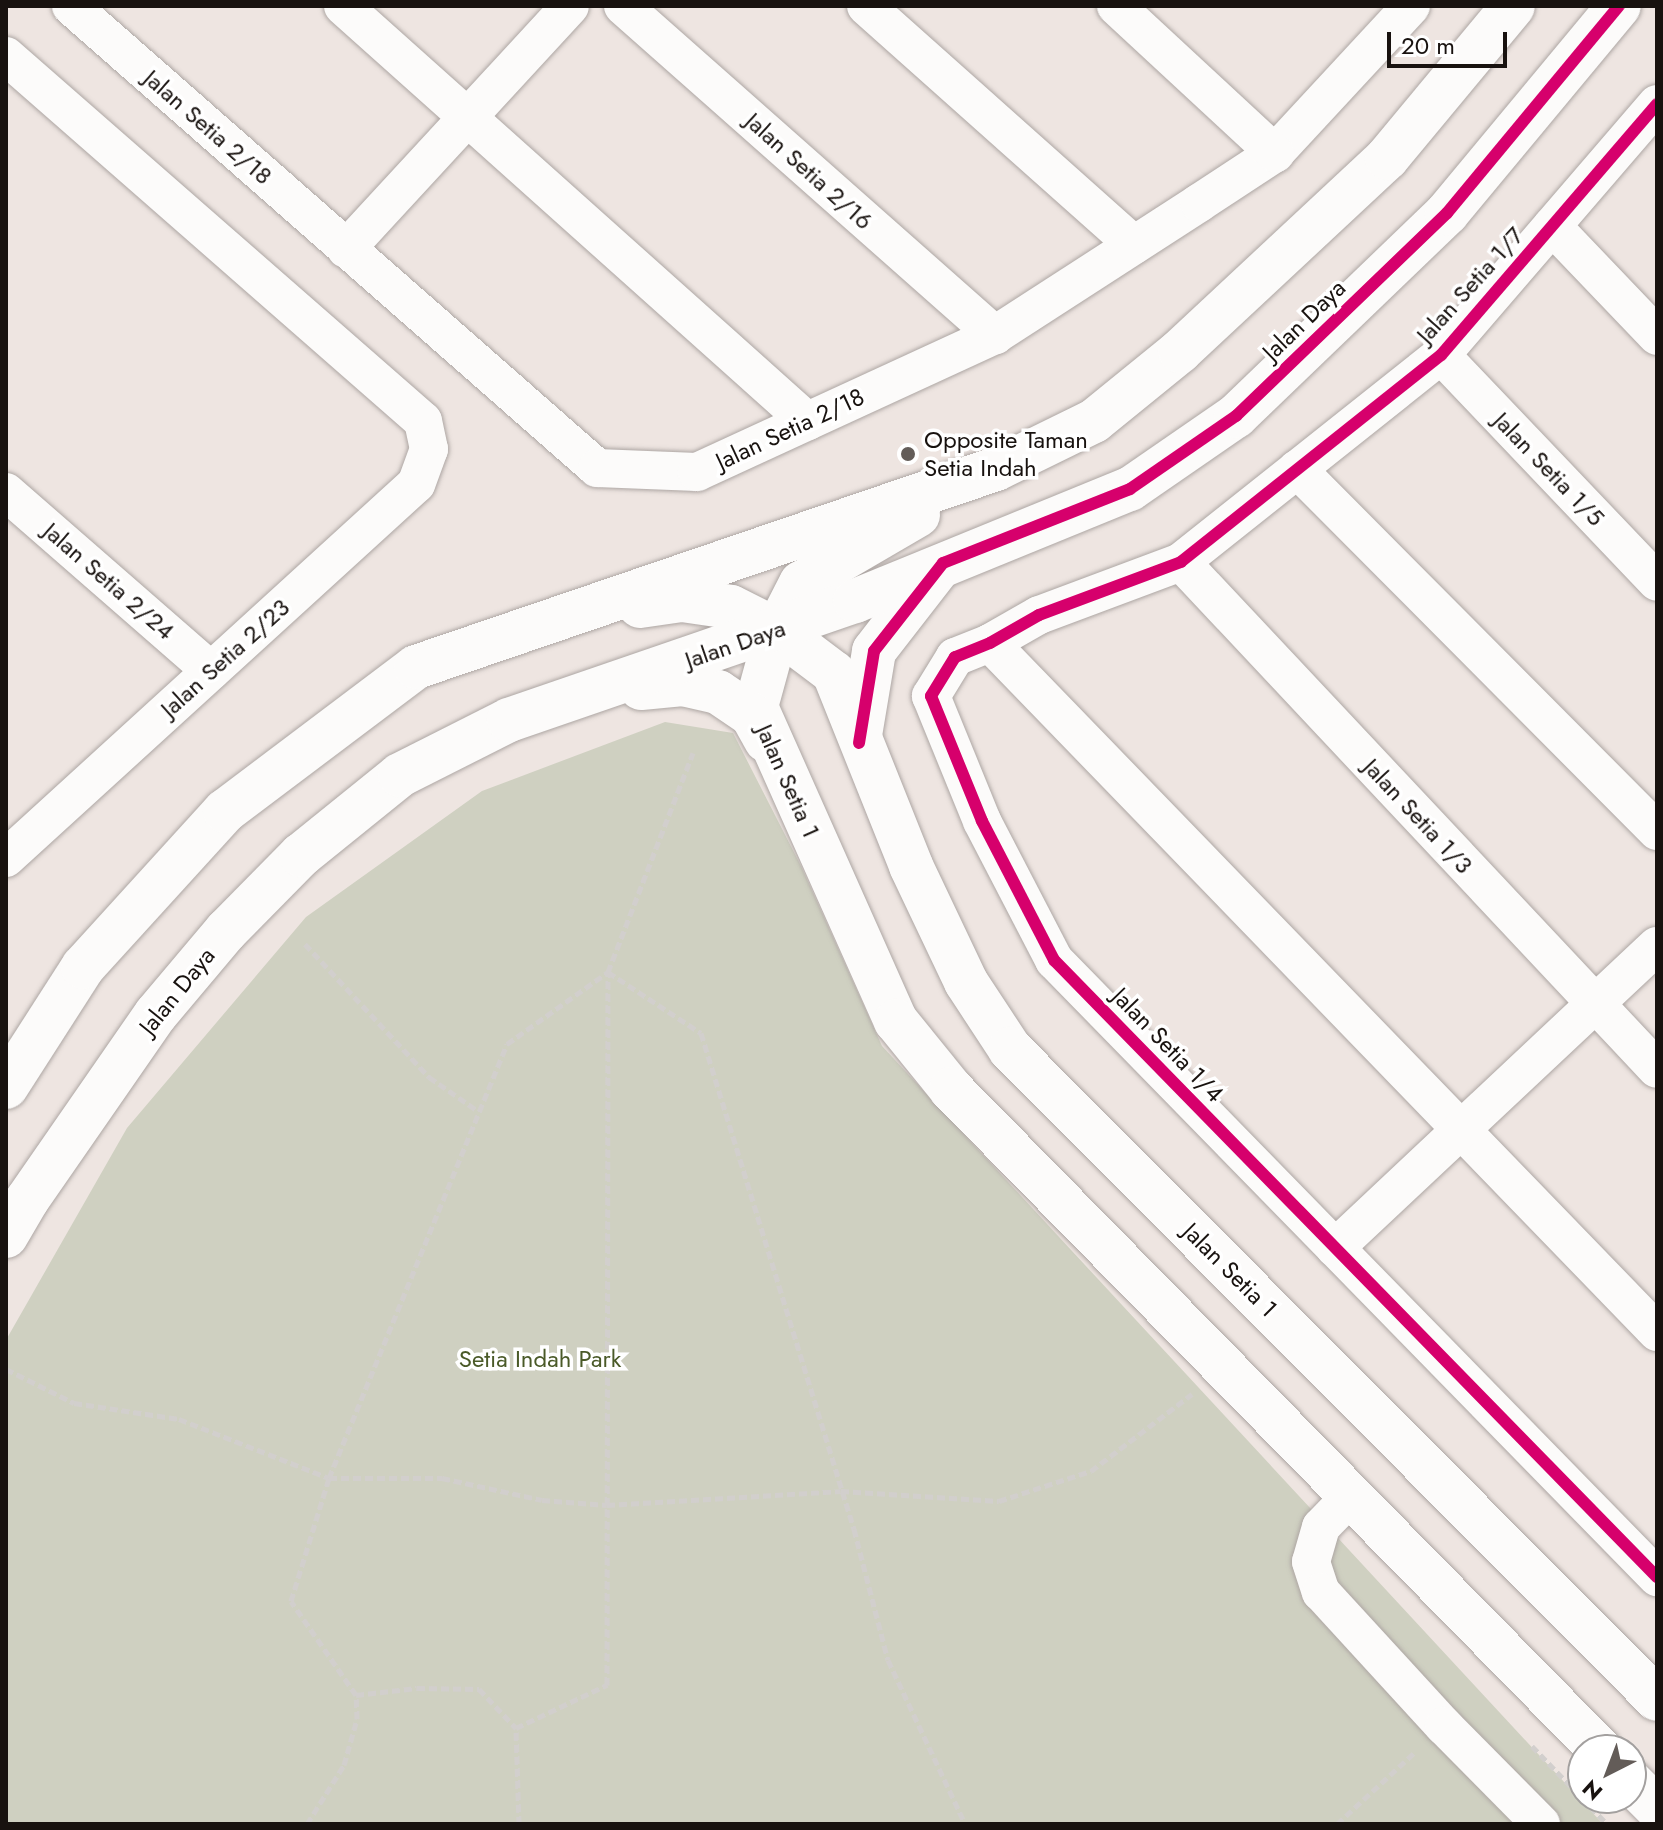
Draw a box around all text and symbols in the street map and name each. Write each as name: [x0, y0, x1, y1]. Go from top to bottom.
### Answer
scale bar: [1391, 16, 1511, 66]
text: 20 m: [1401, 28, 1455, 63]
street label: Jalan Setia 2/18: [138, 64, 278, 190]
street label: Jalan Setia 2/16: [740, 106, 878, 236]
street label: Jalan Setia 1/7: [1410, 221, 1530, 349]
street label: Jalan Daya: [1257, 274, 1351, 366]
street label: Jalan Setia 2/18: [711, 382, 869, 476]
street label: Jalan Setia 1/5: [1488, 406, 1610, 532]
place label: Opposite Taman Setia Indah: [924, 426, 1088, 482]
marker: Opposite Taman Setia Indah: [899, 445, 917, 463]
street label: Jalan Setia 2/24: [38, 516, 180, 646]
street label: Jalan Setia 2/23: [155, 593, 295, 723]
street label: Jalan Daya: [681, 613, 789, 675]
street label: Jalan Setia 1: [750, 720, 826, 842]
street label: Jalan Setia 1/3: [1357, 753, 1479, 879]
street label: Jalan Daya: [133, 942, 221, 1040]
street label: Jalan Setia 1/4: [1106, 982, 1230, 1108]
street label: Jalan Setia 1: [1177, 1217, 1283, 1323]
park label: Setia Indah Park: [459, 1345, 621, 1373]
north arrow: [1567, 1734, 1647, 1814]
text: N: [1575, 1773, 1609, 1808]

